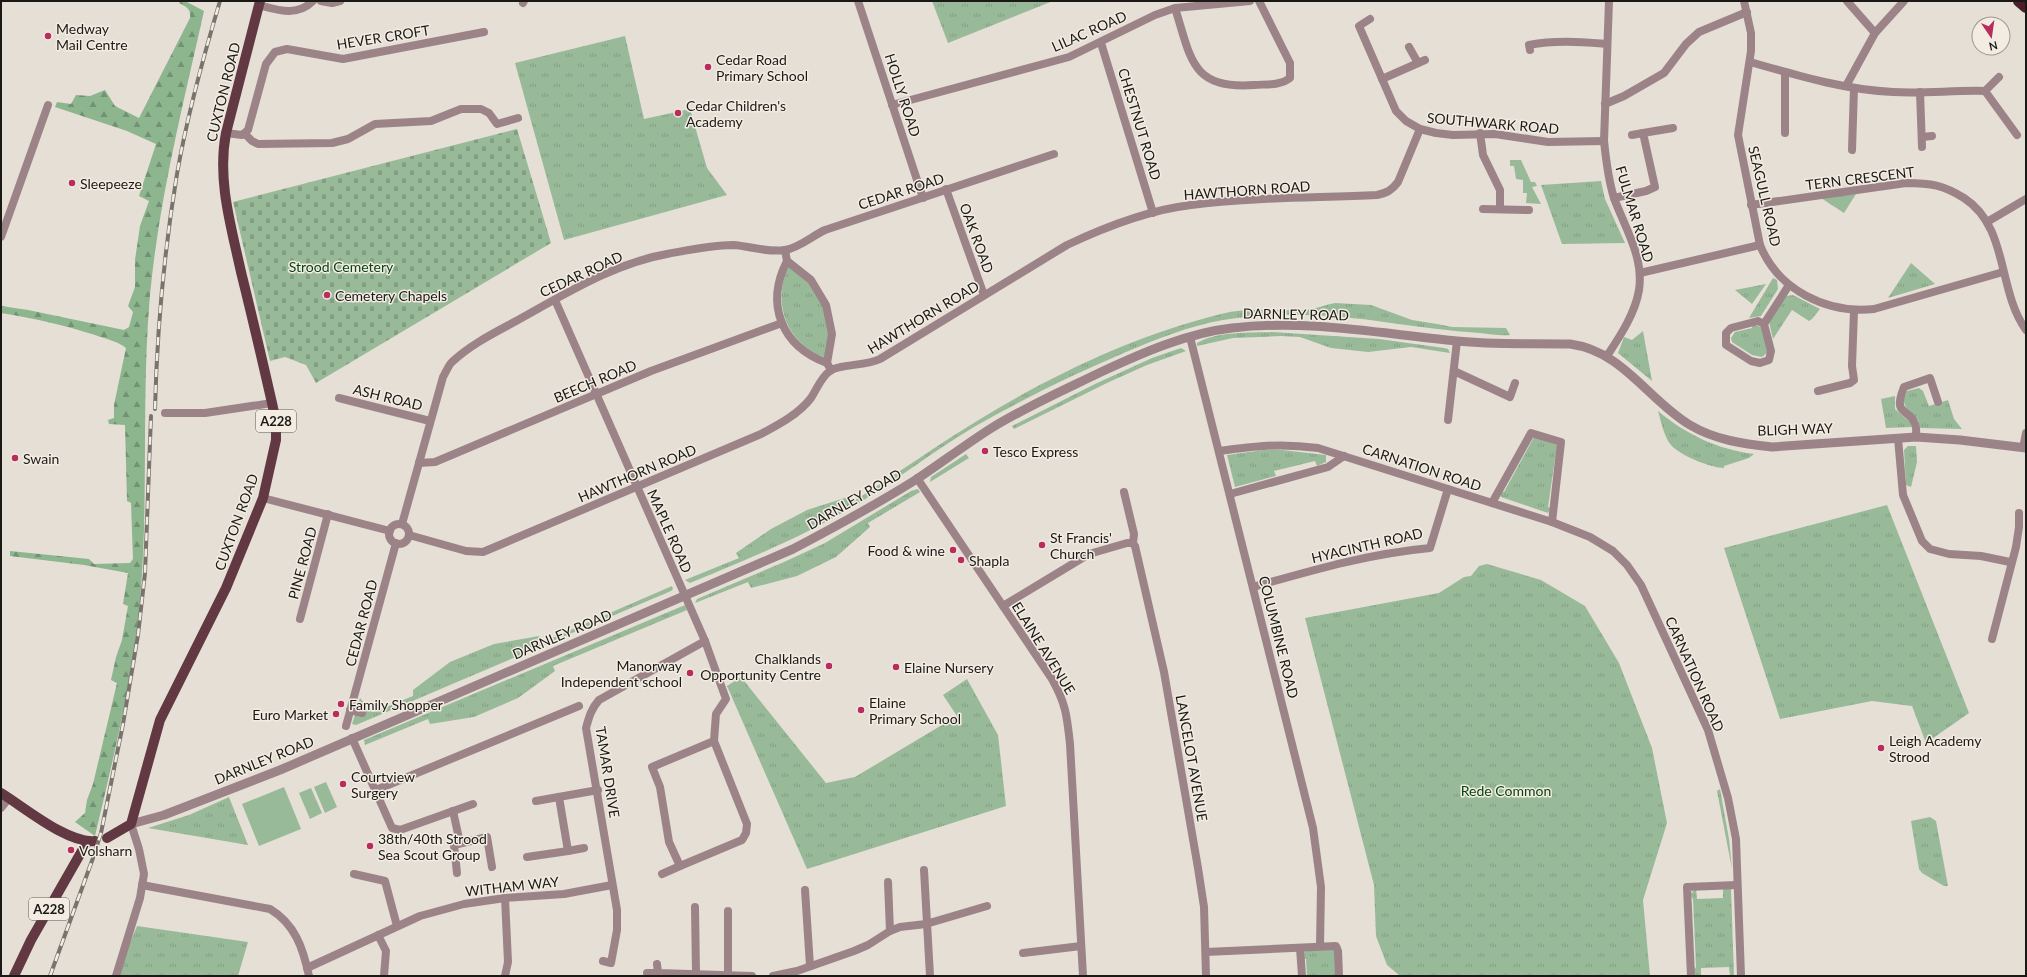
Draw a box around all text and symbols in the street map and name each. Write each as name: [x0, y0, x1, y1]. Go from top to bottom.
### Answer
street label: LILAC ROAD: [1049, 7, 1129, 55]
north arrow: [1971, 16, 2011, 56]
place label: Medway Mail Centre: [56, 20, 128, 53]
street label: HEVER CROFT: [335, 21, 432, 53]
marker: Medway Mail Centre: [43, 31, 53, 41]
text: N: [1988, 39, 1999, 54]
street label: CUXTON ROAD: [202, 41, 244, 143]
place label: Cedar Road Primary School: [716, 51, 808, 84]
street label: HOLLY ROAD: [882, 51, 924, 139]
marker: Cedar Road Primary School: [703, 62, 713, 72]
street label: CHESTNUT ROAD: [1115, 66, 1165, 182]
place label: Cedar Children's Academy: [686, 97, 786, 130]
marker: Cedar Children's Academy: [673, 108, 683, 118]
street label: SOUTHWARK ROAD: [1426, 109, 1560, 137]
street label: SEAGULL ROAD: [1745, 144, 1785, 248]
street label: TERN CRESCENT: [1805, 163, 1916, 193]
street label: FULMAR ROAD: [1612, 164, 1658, 264]
street label: CEDAR ROAD: [856, 169, 946, 213]
place label: Sleepeeze: [80, 175, 142, 192]
street label: HAWTHORN ROAD: [1183, 177, 1311, 203]
marker: Sleepeeze: [67, 178, 77, 188]
street label: OAK ROAD: [957, 201, 997, 275]
street label: CEDAR ROAD: [537, 247, 625, 301]
park label: Strood Cemetery: [289, 258, 394, 275]
street label: HAWTHORN ROAD: [864, 277, 982, 357]
place label: Cemetery Chapels: [335, 287, 447, 304]
marker: Cemetery Chapels: [322, 290, 332, 300]
street label: DARNLEY ROAD: [1243, 305, 1349, 323]
street label: BEECH ROAD: [551, 356, 639, 406]
street label: ASH ROAD: [351, 380, 425, 414]
road number: A228: [256, 410, 296, 432]
street label: BLIGH WAY: [1757, 419, 1833, 439]
street label: HAWTHORN ROAD: [575, 440, 699, 506]
street label: CARNATION ROAD: [1360, 440, 1484, 494]
place label: Tesco Express: [993, 443, 1078, 460]
marker: Tesco Express: [980, 446, 990, 456]
place label: Swain: [23, 450, 59, 467]
marker: Swain: [10, 453, 20, 463]
street label: DARNLEY ROAD: [804, 465, 904, 533]
street label: CUXTON ROAD: [211, 471, 261, 573]
street label: MAPLE ROAD: [644, 487, 696, 575]
street label: HYACINTH ROAD: [1310, 524, 1424, 566]
street label: PINE ROAD: [284, 525, 320, 601]
place label: St Francis' Church: [1050, 529, 1112, 562]
marker: St Francis' Church: [1037, 540, 1047, 550]
place label: Food & wine: [868, 542, 945, 559]
marker: Food & wine: [948, 545, 958, 555]
place label: Shapla: [969, 552, 1009, 569]
marker: Shapla: [956, 555, 966, 565]
street label: COLUMBINE ROAD: [1256, 574, 1302, 700]
street label: CEDAR ROAD: [341, 578, 381, 668]
street label: ELAINE AVENUE: [1009, 599, 1079, 697]
street label: DARNLEY ROAD: [510, 605, 614, 663]
street label: CARNATION ROAD: [1662, 614, 1728, 734]
place label: Chalklands Opportunity Centre: [700, 650, 821, 683]
place label: Manorway Independent school: [561, 657, 683, 690]
place label: Elaine Nursery: [904, 659, 994, 676]
marker: Chalklands Opportunity Centre: [824, 661, 834, 671]
marker: Elaine Nursery: [891, 662, 901, 672]
marker: Manorway Independent school: [685, 668, 695, 678]
street label: LANCELOT AVENUE: [1172, 693, 1212, 823]
place label: Elaine Primary School: [869, 694, 961, 727]
place label: Family Shopper: [349, 696, 443, 713]
marker: Family Shopper: [336, 699, 346, 709]
marker: Elaine Primary School: [856, 705, 866, 715]
place label: Euro Market: [252, 706, 328, 723]
marker: Euro Market: [331, 709, 341, 719]
street label: TAMAR DRIVE: [592, 725, 624, 819]
street label: DARNLEY ROAD: [212, 732, 316, 788]
place label: Leigh Academy Strood: [1889, 732, 1982, 765]
marker: Leigh Academy Strood: [1876, 743, 1886, 753]
place label: Courtview Surgery: [351, 768, 415, 801]
marker: Courtview Surgery: [338, 779, 348, 789]
park label: Rede Common: [1461, 782, 1551, 799]
place label: 38th/40th Strood Sea Scout Group: [378, 830, 487, 863]
marker: 38th/40th Strood Sea Scout Group: [365, 841, 375, 851]
place label: Volsharn: [79, 842, 132, 859]
marker: Volsharn: [66, 845, 76, 855]
street label: WITHAM WAY: [464, 873, 560, 899]
road number: A228: [29, 898, 69, 920]

